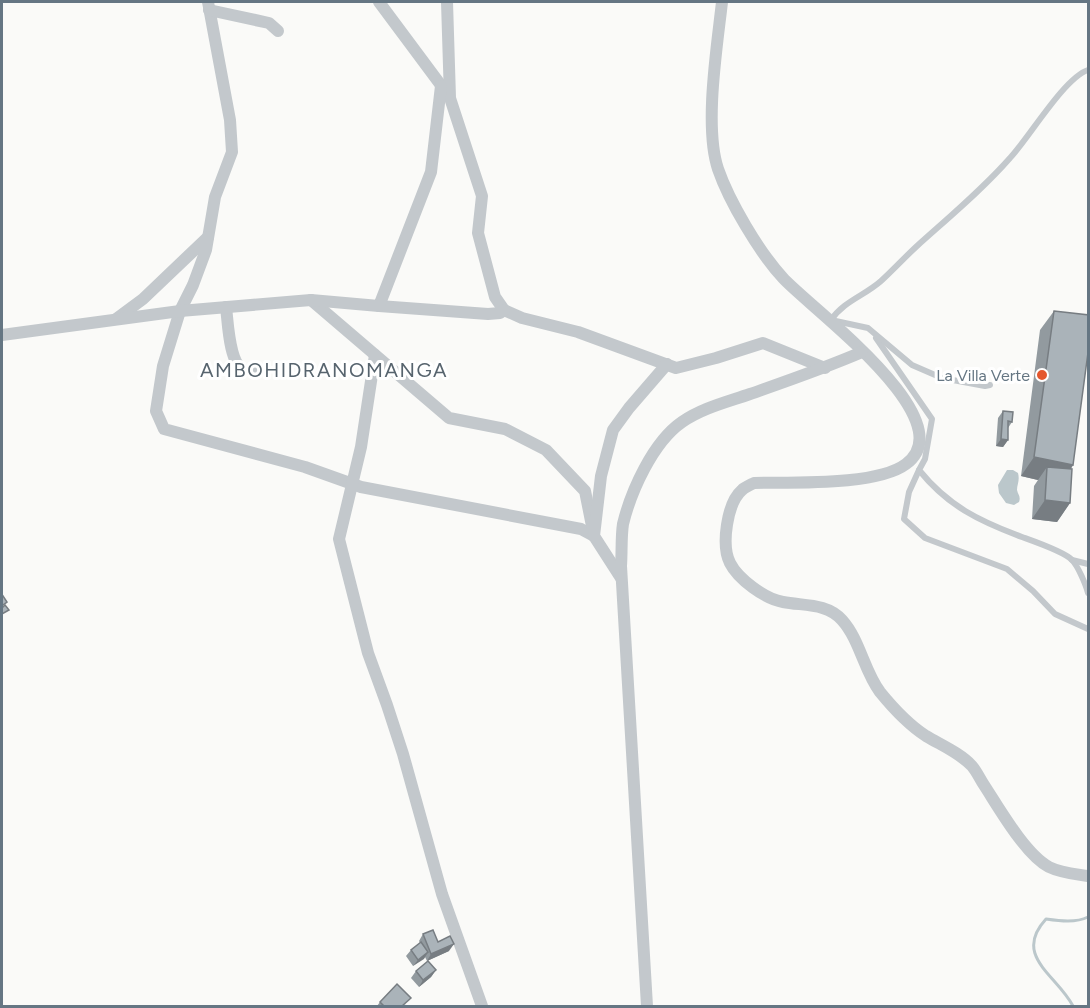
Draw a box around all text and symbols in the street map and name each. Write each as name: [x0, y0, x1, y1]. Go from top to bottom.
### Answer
district label: AMBOHIDRANOMANGA: [200, 358, 448, 382]
place label: La Villa Verte: [936, 366, 1030, 385]
marker: La Villa Verte: [1035, 368, 1049, 382]

